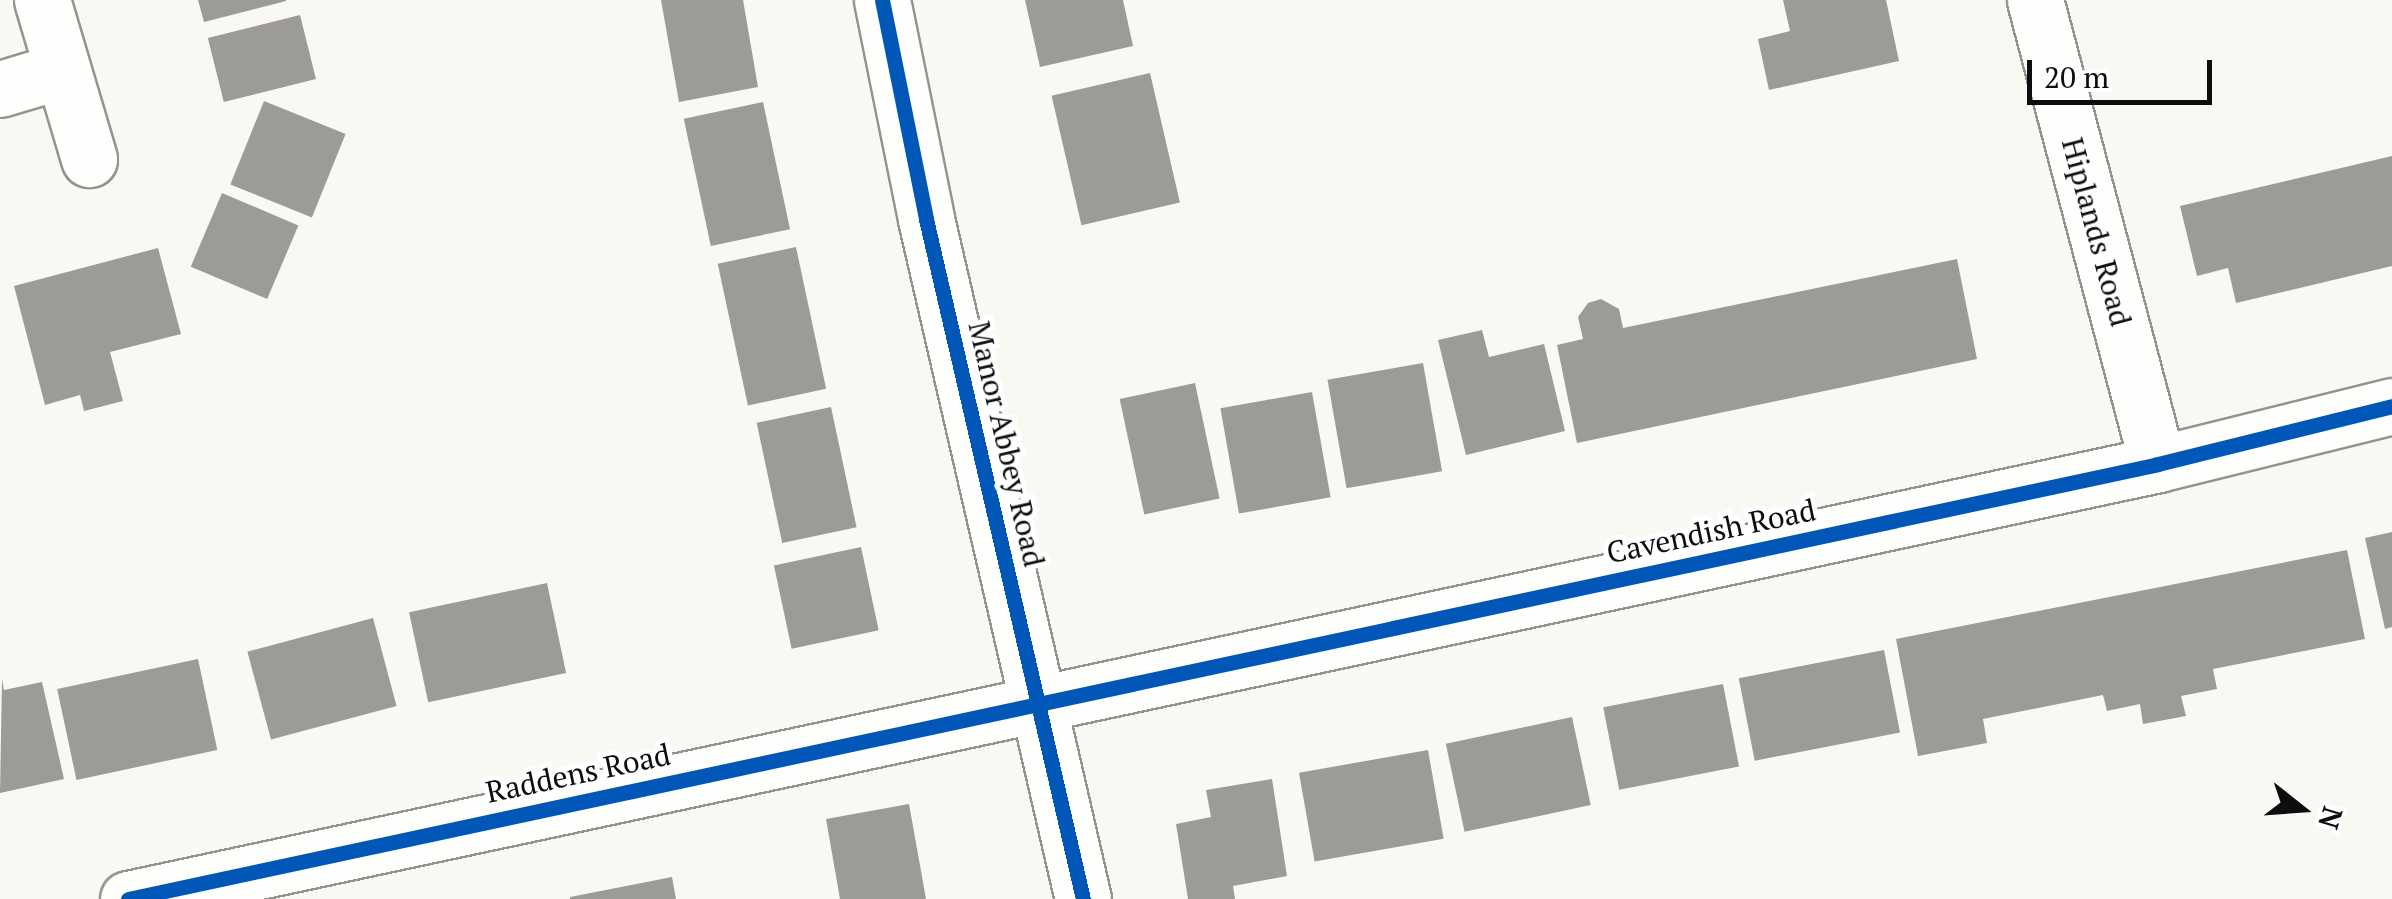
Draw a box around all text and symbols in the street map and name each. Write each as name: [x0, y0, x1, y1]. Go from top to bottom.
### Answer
scale bar: [2032, 40, 2217, 102]
text: 20 m: [2044, 57, 2109, 97]
street label: Hiplands Road: [2055, 134, 2139, 330]
street label: Manor Abbey Road: [961, 317, 1053, 571]
street label: Cavendish Road: [1603, 491, 1819, 571]
street label: Raddens Road: [482, 736, 674, 810]
north arrow: [2252, 759, 2352, 859]
text: N: [2310, 802, 2352, 833]

